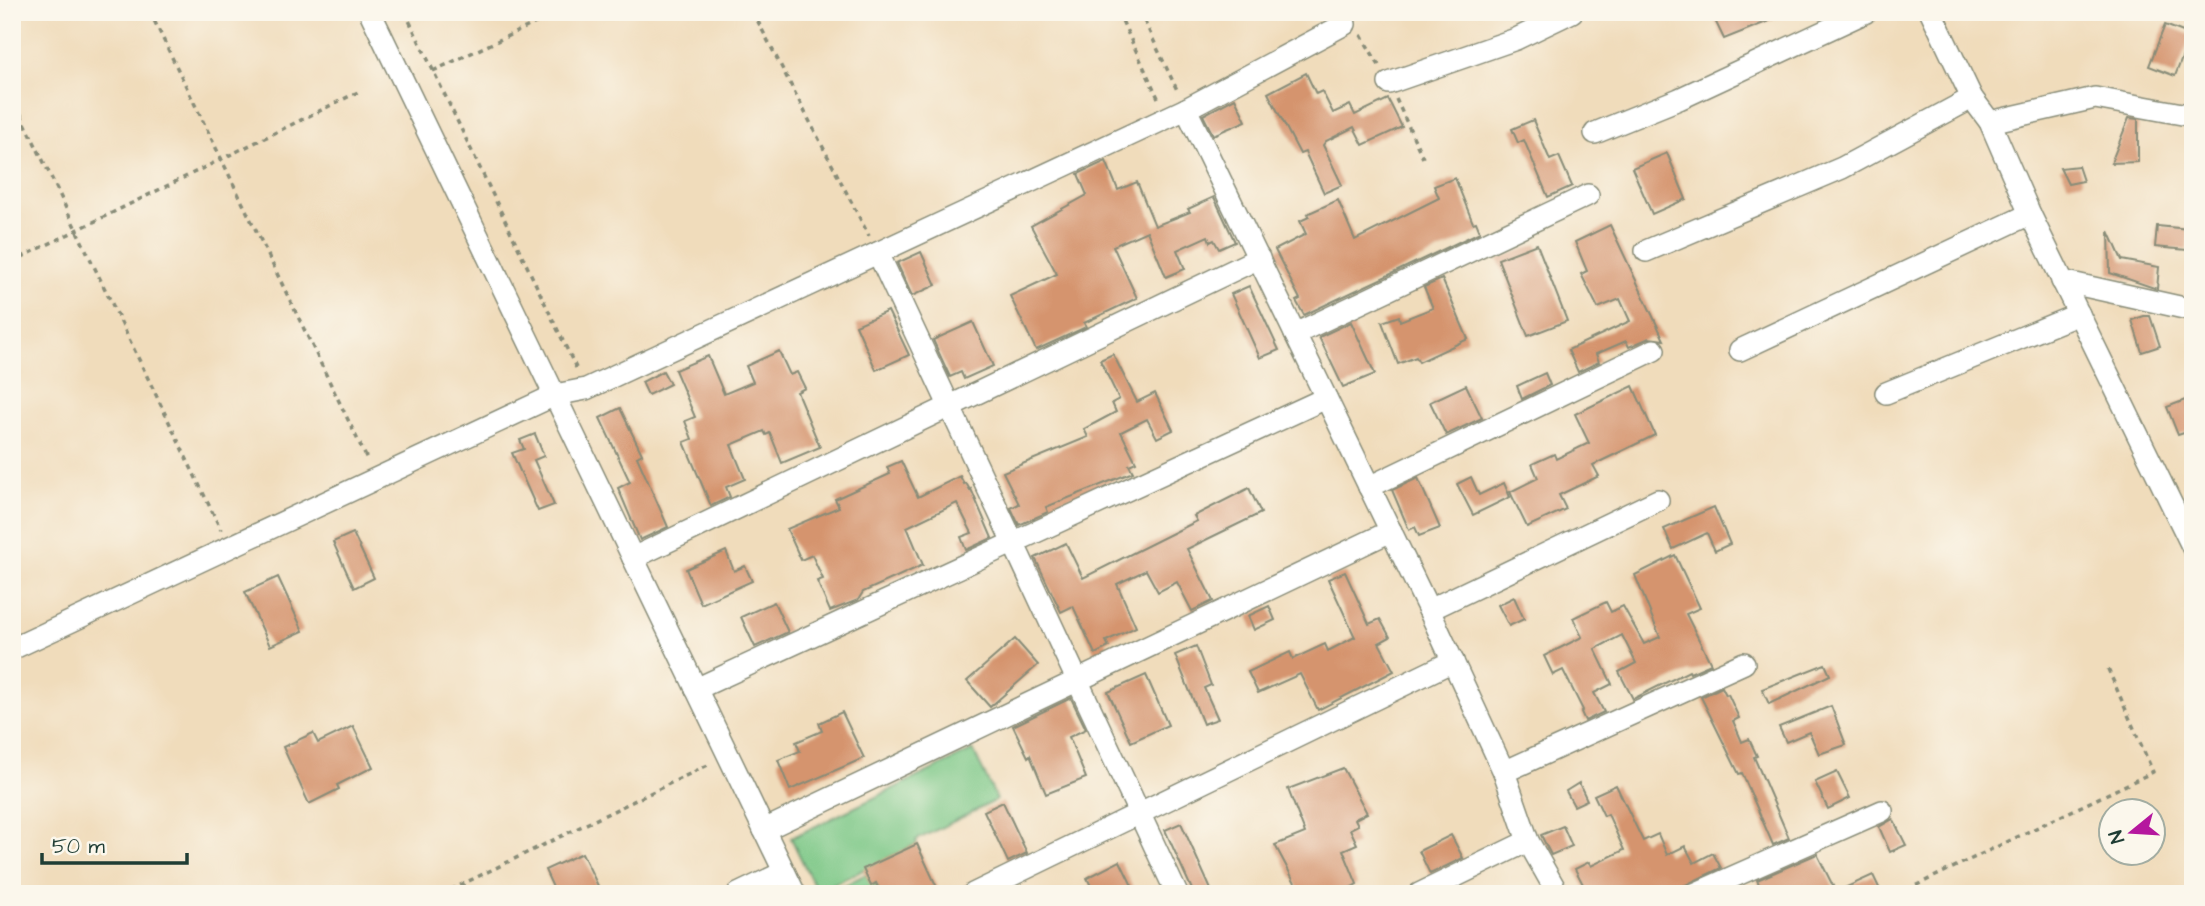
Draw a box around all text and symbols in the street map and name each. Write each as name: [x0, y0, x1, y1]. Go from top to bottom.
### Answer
north arrow: [2096, 797, 2166, 867]
scale bar: [42, 822, 187, 866]
text: N: [2103, 827, 2132, 847]
text: 50 m: [52, 832, 106, 861]

